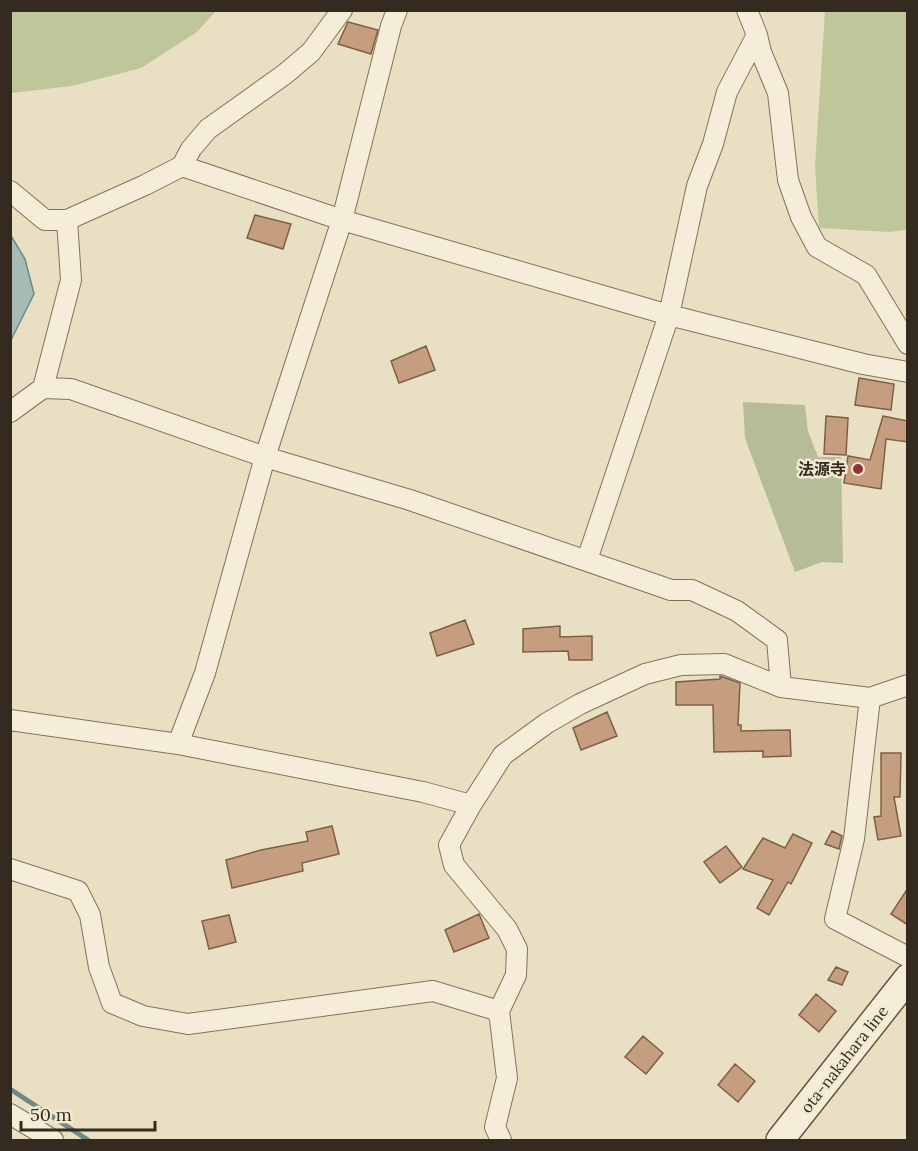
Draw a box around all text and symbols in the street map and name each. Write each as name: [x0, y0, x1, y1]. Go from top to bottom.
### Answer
place label: 法源寺: [798, 459, 846, 479]
marker: 法源寺: [851, 462, 865, 476]
street label: ota-nakahara line: [796, 1001, 892, 1117]
scale bar: [21, 1094, 154, 1132]
text: 50 m: [30, 1103, 72, 1126]

